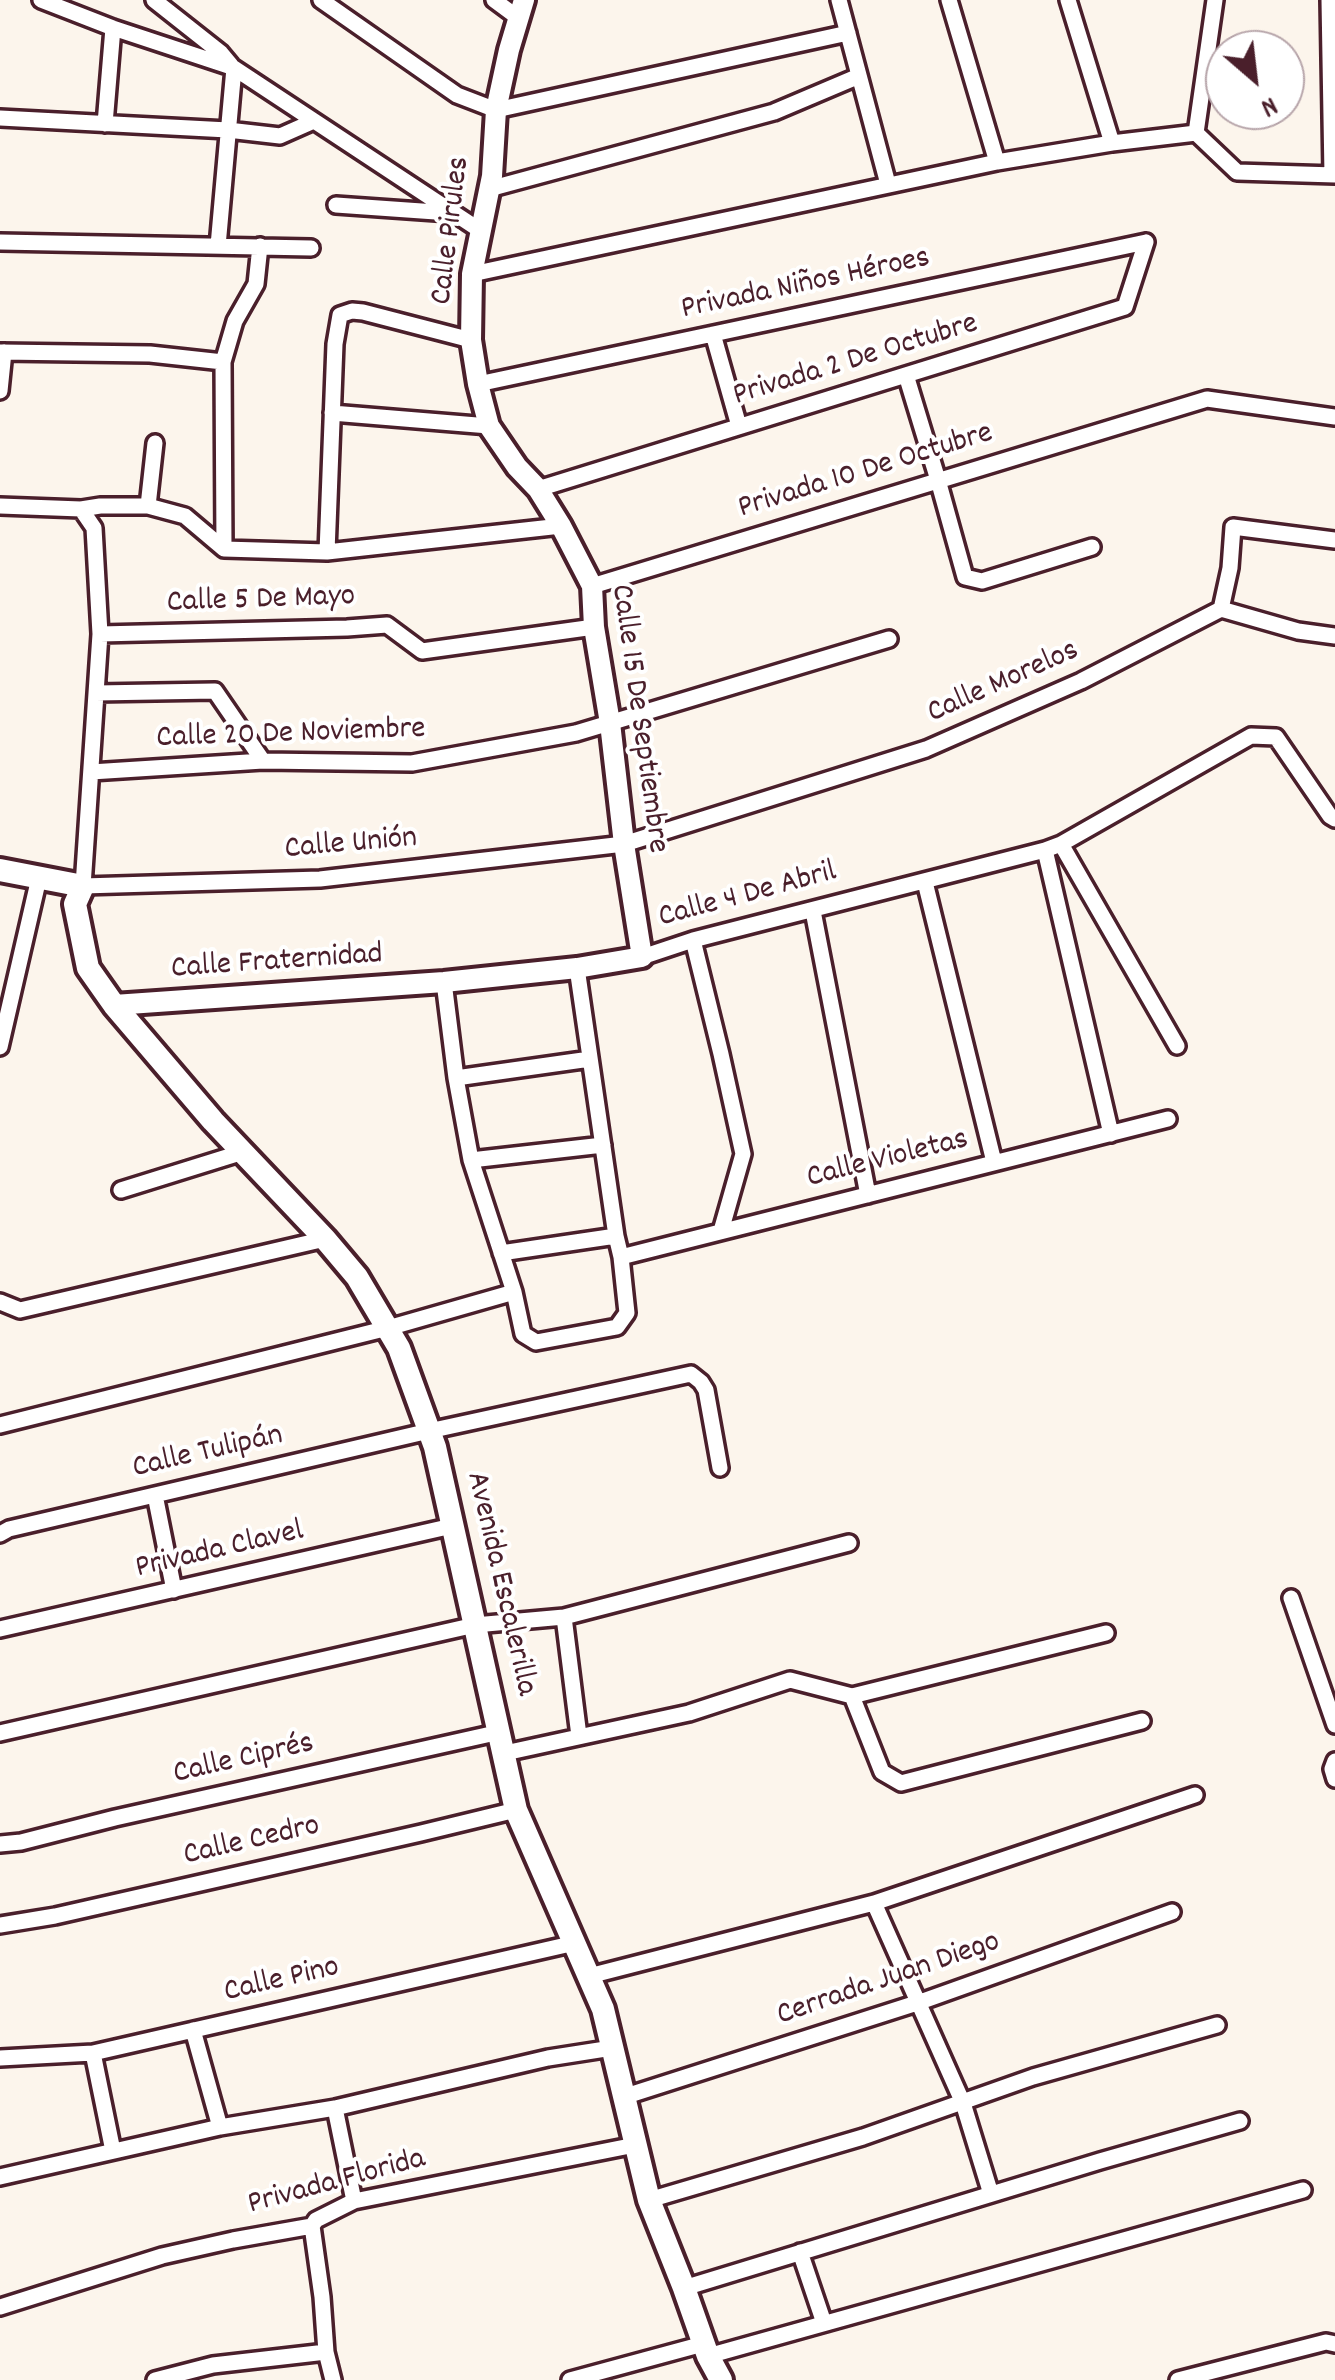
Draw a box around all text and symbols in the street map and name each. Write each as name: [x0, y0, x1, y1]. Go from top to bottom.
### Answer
north arrow: [1205, 30, 1305, 130]
text: N: [1253, 84, 1284, 126]
street label: Calle Pirules: [425, 155, 481, 307]
street label: Privada Niños Héroes: [678, 241, 934, 331]
street label: Privada 2 De Octubre: [729, 307, 983, 417]
street label: Privada 10 De Octubre: [734, 416, 998, 530]
street label: Calle 5 De Mayo: [166, 580, 356, 624]
street label: Calle 15 De Septiembre: [599, 582, 675, 856]
street label: Calle Morelos: [922, 634, 1086, 734]
street label: Calle 20 De Noviembre: [156, 712, 426, 760]
street label: Calle Unión: [283, 821, 419, 871]
street label: Calle 4 De Abril: [655, 855, 841, 939]
street label: Calle Fraternidad: [170, 937, 384, 991]
street label: Calle Violetas: [803, 1122, 973, 1200]
street label: Calle Tulipán: [129, 1418, 287, 1490]
street label: Avenida Escalerilla: [455, 1468, 543, 1700]
street label: Privada Clavel: [132, 1514, 308, 1590]
street label: Calle Ciprés: [170, 1726, 318, 1796]
street label: Calle Cedro: [180, 1809, 324, 1877]
street label: Cerrada Juan Diego: [772, 1925, 1006, 2037]
street label: Calle Pino: [221, 1950, 343, 2014]
street label: Privada Florida: [244, 2142, 430, 2226]

